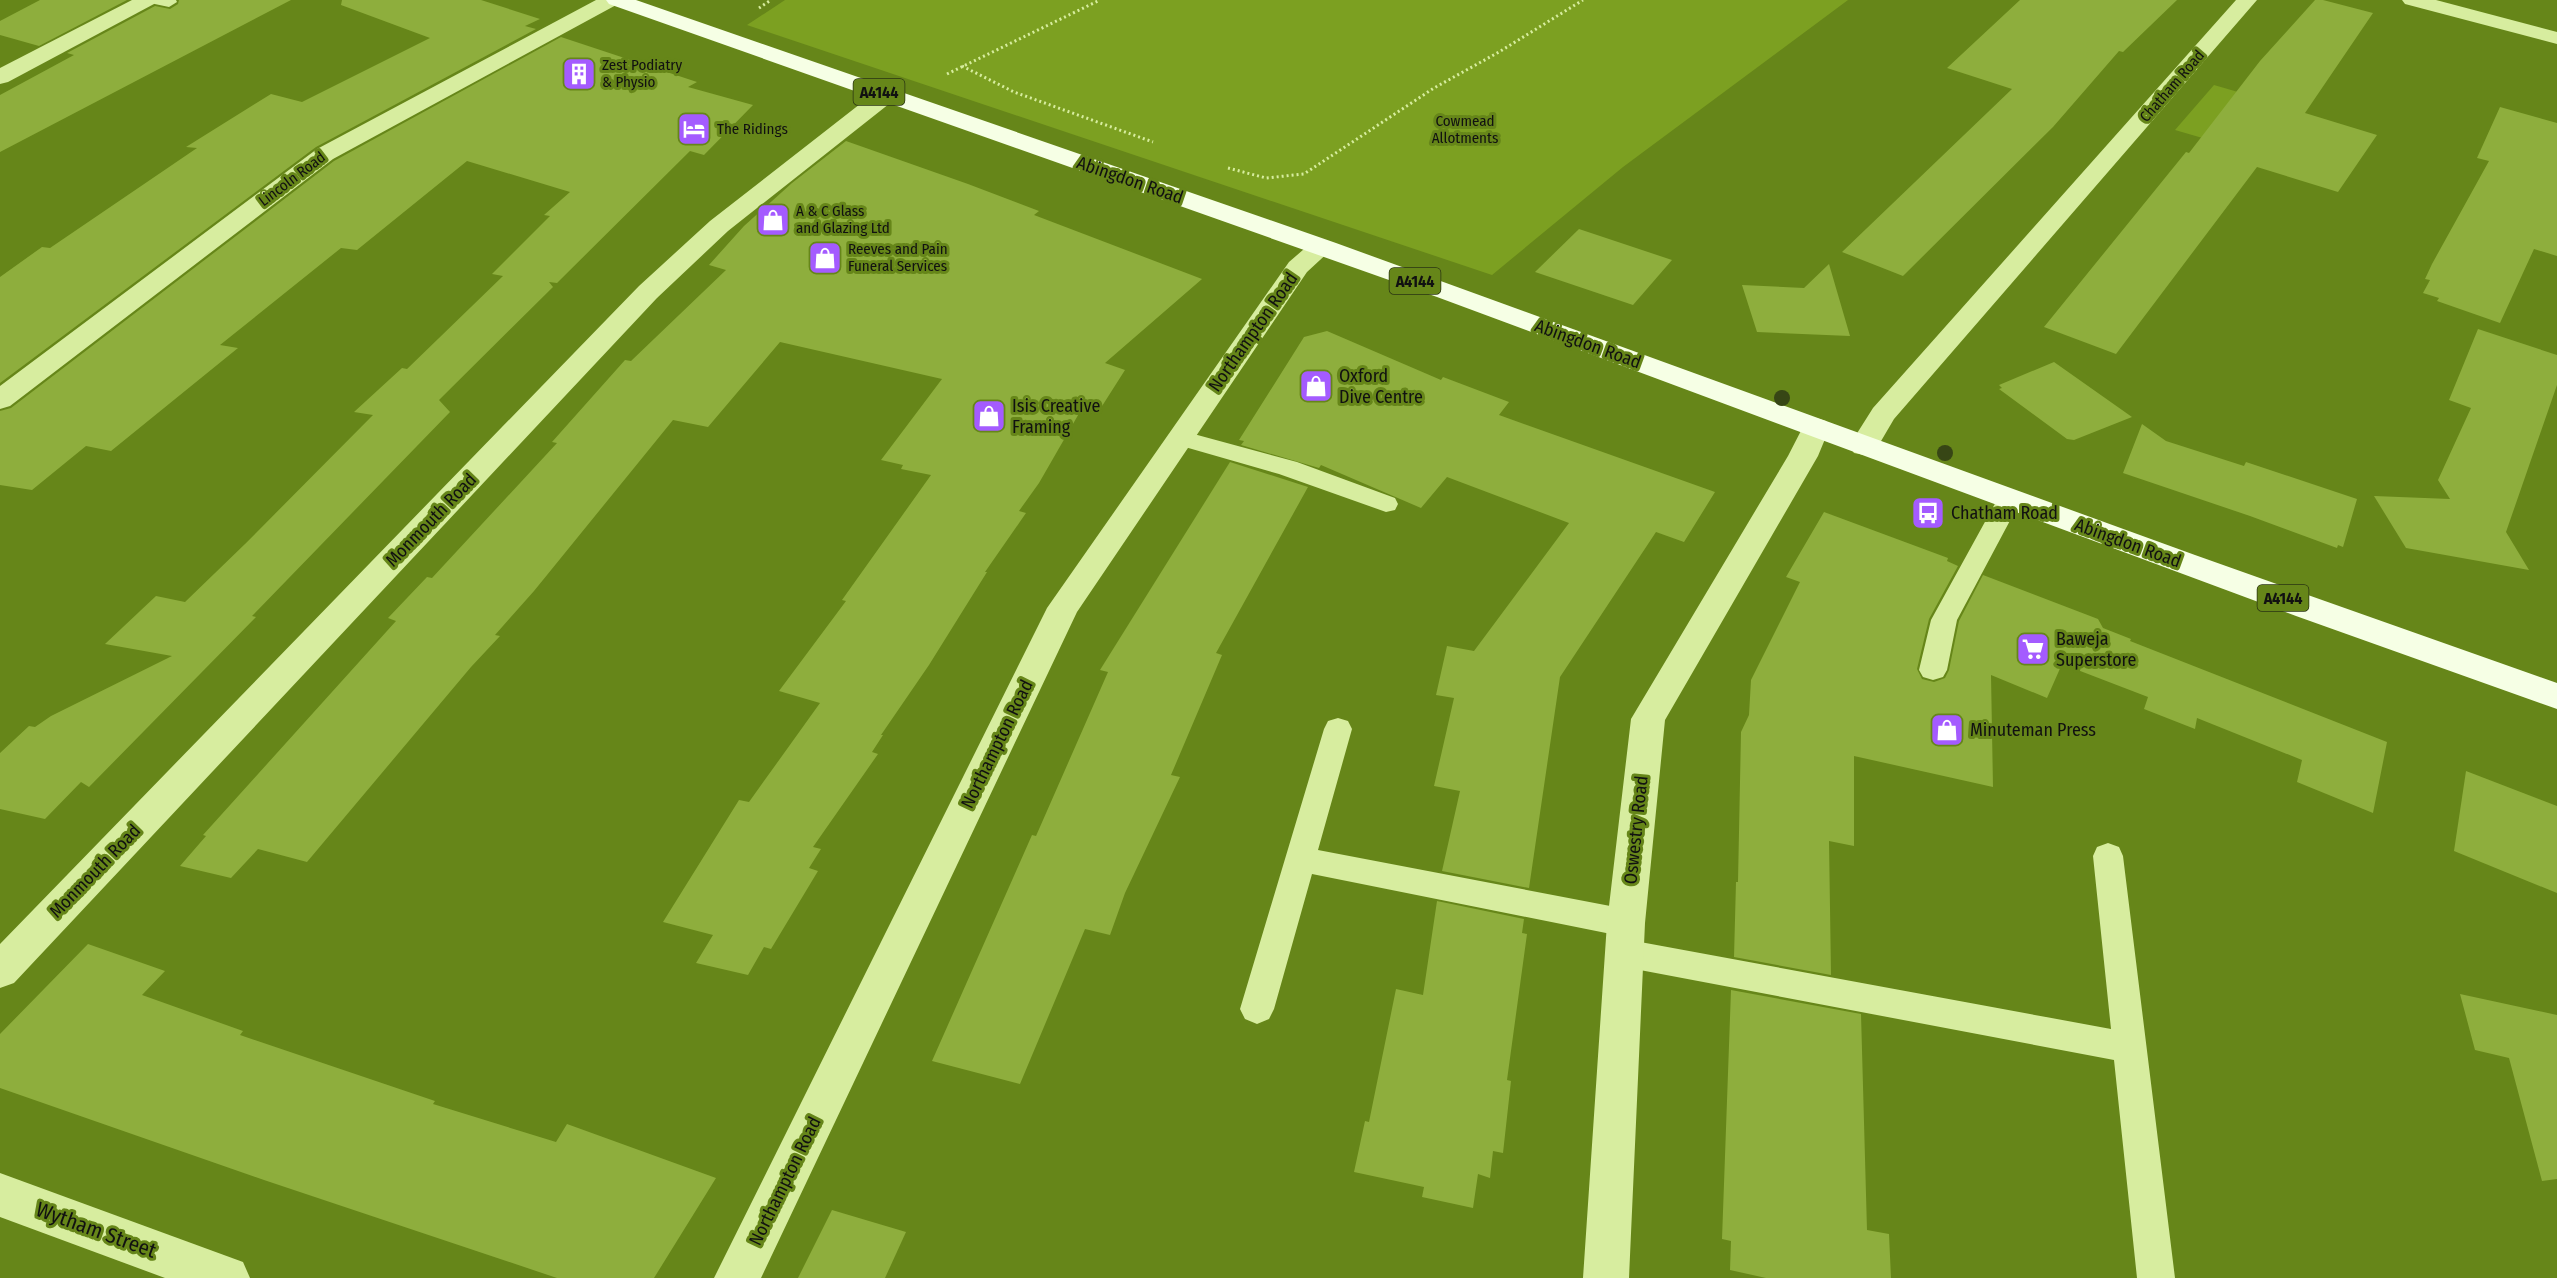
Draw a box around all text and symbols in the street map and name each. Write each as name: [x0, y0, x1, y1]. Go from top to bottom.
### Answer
street label: Chatham Road: [2136, 46, 2208, 126]
building icon: Zest Podiatry & Physio: [561, 56, 597, 92]
place label: Zest Podiatry & Physio: [602, 56, 683, 91]
road number: A4144: [854, 79, 904, 105]
hotel icon: The Ridings: [676, 111, 712, 147]
park label: Cowmead Allotments: [1432, 112, 1498, 147]
place label: The Ridings: [717, 120, 788, 138]
street label: Lincoln Road: [255, 148, 329, 210]
street label: Abingdon Road: [1074, 151, 1186, 209]
shop icon: A & C Glass and Glazing Ltd: [755, 202, 791, 238]
place label: A & C Glass and Glazing Ltd: [796, 202, 890, 237]
shop icon: Reeves and Pain Funeral Services: [807, 240, 843, 276]
place label: Reeves and Pain Funeral Services: [848, 240, 948, 275]
street label: Northampton Road: [1204, 268, 1302, 396]
road number: A4144: [1390, 268, 1440, 294]
street label: Abingdon Road: [1532, 315, 1644, 373]
place label: Oxford Dive Centre: [1339, 365, 1423, 408]
shop icon: Oxford Dive Centre: [1298, 368, 1334, 404]
place label: Isis Creative Framing: [1012, 395, 1100, 438]
shop icon: Isis Creative Framing: [971, 398, 1007, 434]
street label: Monmouth Road: [381, 469, 481, 571]
bus stop icon: Chatham Road: [1910, 495, 1946, 531]
place label: Chatham Road: [1951, 502, 2058, 524]
street label: Abingdon Road: [2072, 514, 2184, 572]
road number: A4144: [2258, 585, 2308, 611]
place label: Baweja Superstore: [2056, 628, 2136, 671]
supermarket icon: Baweja Superstore: [2015, 631, 2051, 667]
street label: Northampton Road: [956, 676, 1038, 812]
shop icon: Minuteman Press: [1929, 712, 1965, 748]
place label: Minuteman Press: [1970, 719, 2096, 741]
street label: Oswestry Road: [1619, 775, 1653, 885]
street label: Monmouth Road: [45, 820, 145, 922]
street label: Northampton Road: [744, 1113, 826, 1249]
street label: Wytham Street: [32, 1196, 160, 1264]

